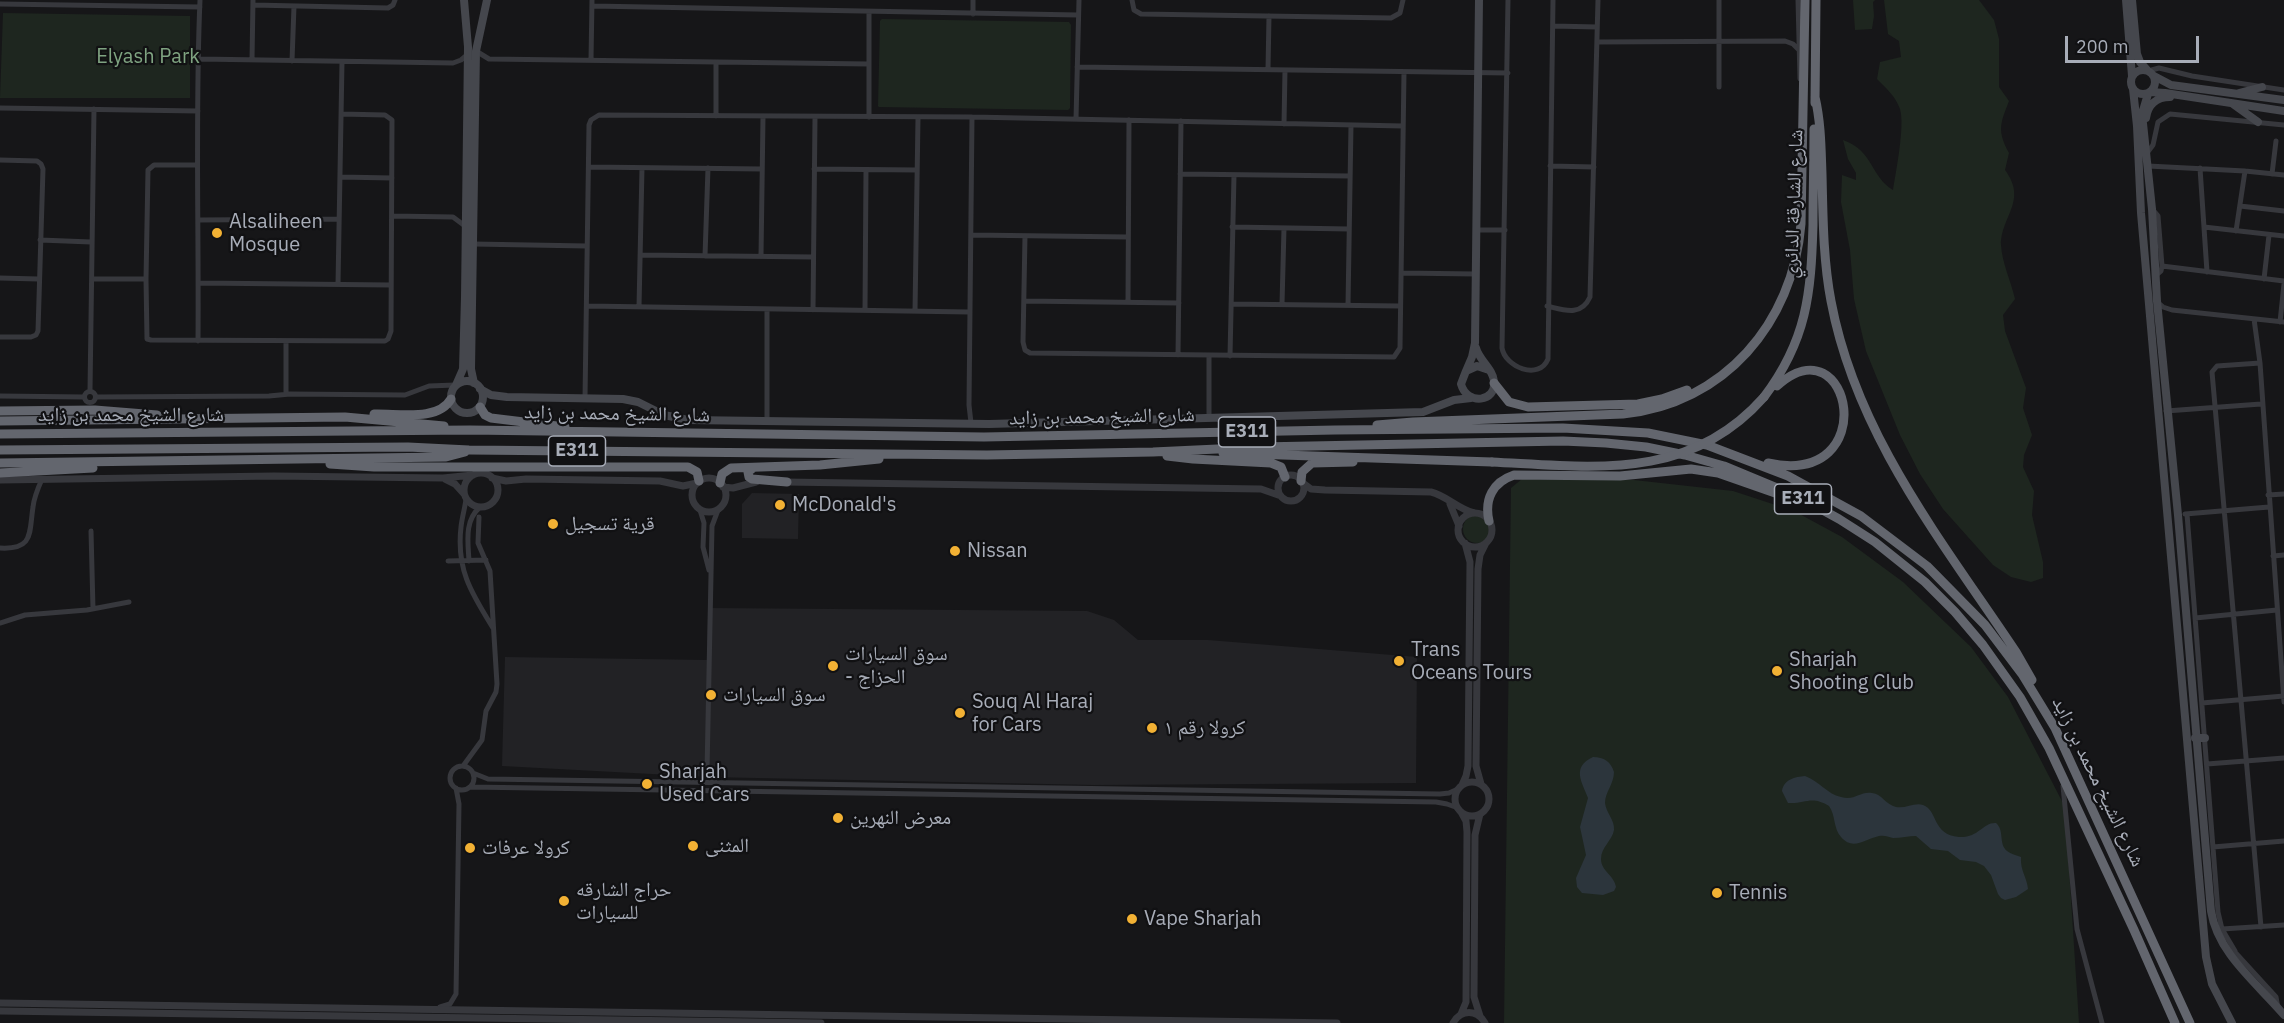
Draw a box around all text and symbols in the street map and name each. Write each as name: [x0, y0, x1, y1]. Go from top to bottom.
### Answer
scale bar: [2068, 24, 2202, 62]
text: 200 m: [2076, 35, 2128, 58]
park label: Elyash Park: [96, 45, 200, 69]
street label: شارع الشارقة الدائري: [1779, 129, 1809, 279]
place label: Alsaliheen Mosque: [229, 210, 323, 257]
marker: Alsaliheen Mosque: [210, 226, 224, 240]
street label: شارع الشيخ محمد بن زايد: [524, 400, 710, 428]
street label: شارع الشيخ محمد بن زايد: [38, 403, 224, 427]
street label: شارع الشيخ محمد بن زايد: [1009, 403, 1195, 431]
road number: E311: [1218, 417, 1276, 447]
road number: E311: [548, 436, 606, 466]
road number: E311: [1774, 484, 1832, 514]
place label: McDonald's: [792, 493, 897, 517]
marker: McDonald's: [773, 498, 787, 512]
place label: قرية تسجيل: [565, 512, 655, 536]
marker: قرية تسجيل: [546, 517, 560, 531]
place label: Nissan: [967, 539, 1028, 563]
marker: Nissan: [948, 544, 962, 558]
place label: Trans Oceans Tours: [1411, 638, 1532, 685]
place label: سوق السيارات - الحزاج: [845, 642, 948, 689]
place label: Sharjah Shooting Club: [1789, 648, 1914, 695]
marker: Trans Oceans Tours: [1392, 654, 1406, 668]
marker: سوق السيارات - الحزاج: [826, 659, 840, 673]
marker: Sharjah Shooting Club: [1770, 664, 1784, 678]
place label: سوق السيارات: [723, 683, 826, 707]
marker: سوق السيارات: [704, 688, 718, 702]
place label: Souq Al Haraj for Cars: [972, 690, 1093, 737]
street label: شارع الشيخ محمد بن زايد: [2046, 693, 2150, 871]
marker: Souq Al Haraj for Cars: [953, 706, 967, 720]
place label: كرولا رقم ١: [1164, 716, 1245, 740]
marker: كرولا رقم ١: [1145, 721, 1159, 735]
place label: Sharjah Used Cars: [659, 760, 750, 807]
marker: Sharjah Used Cars: [640, 777, 654, 791]
place label: معرض النهرين: [850, 806, 951, 830]
marker: معرض النهرين: [831, 811, 845, 825]
place label: المثنى: [705, 834, 749, 858]
place label: كرولا عرفات: [482, 836, 570, 860]
marker: المثنى: [686, 839, 700, 853]
marker: كرولا عرفات: [463, 841, 477, 855]
place label: حراج الشارقه للسيارات: [576, 878, 671, 925]
place label: Tennis: [1729, 881, 1788, 905]
marker: Tennis: [1710, 886, 1724, 900]
marker: حراج الشارقه للسيارات: [557, 894, 571, 908]
place label: Vape Sharjah: [1144, 907, 1262, 931]
marker: Vape Sharjah: [1125, 912, 1139, 926]

